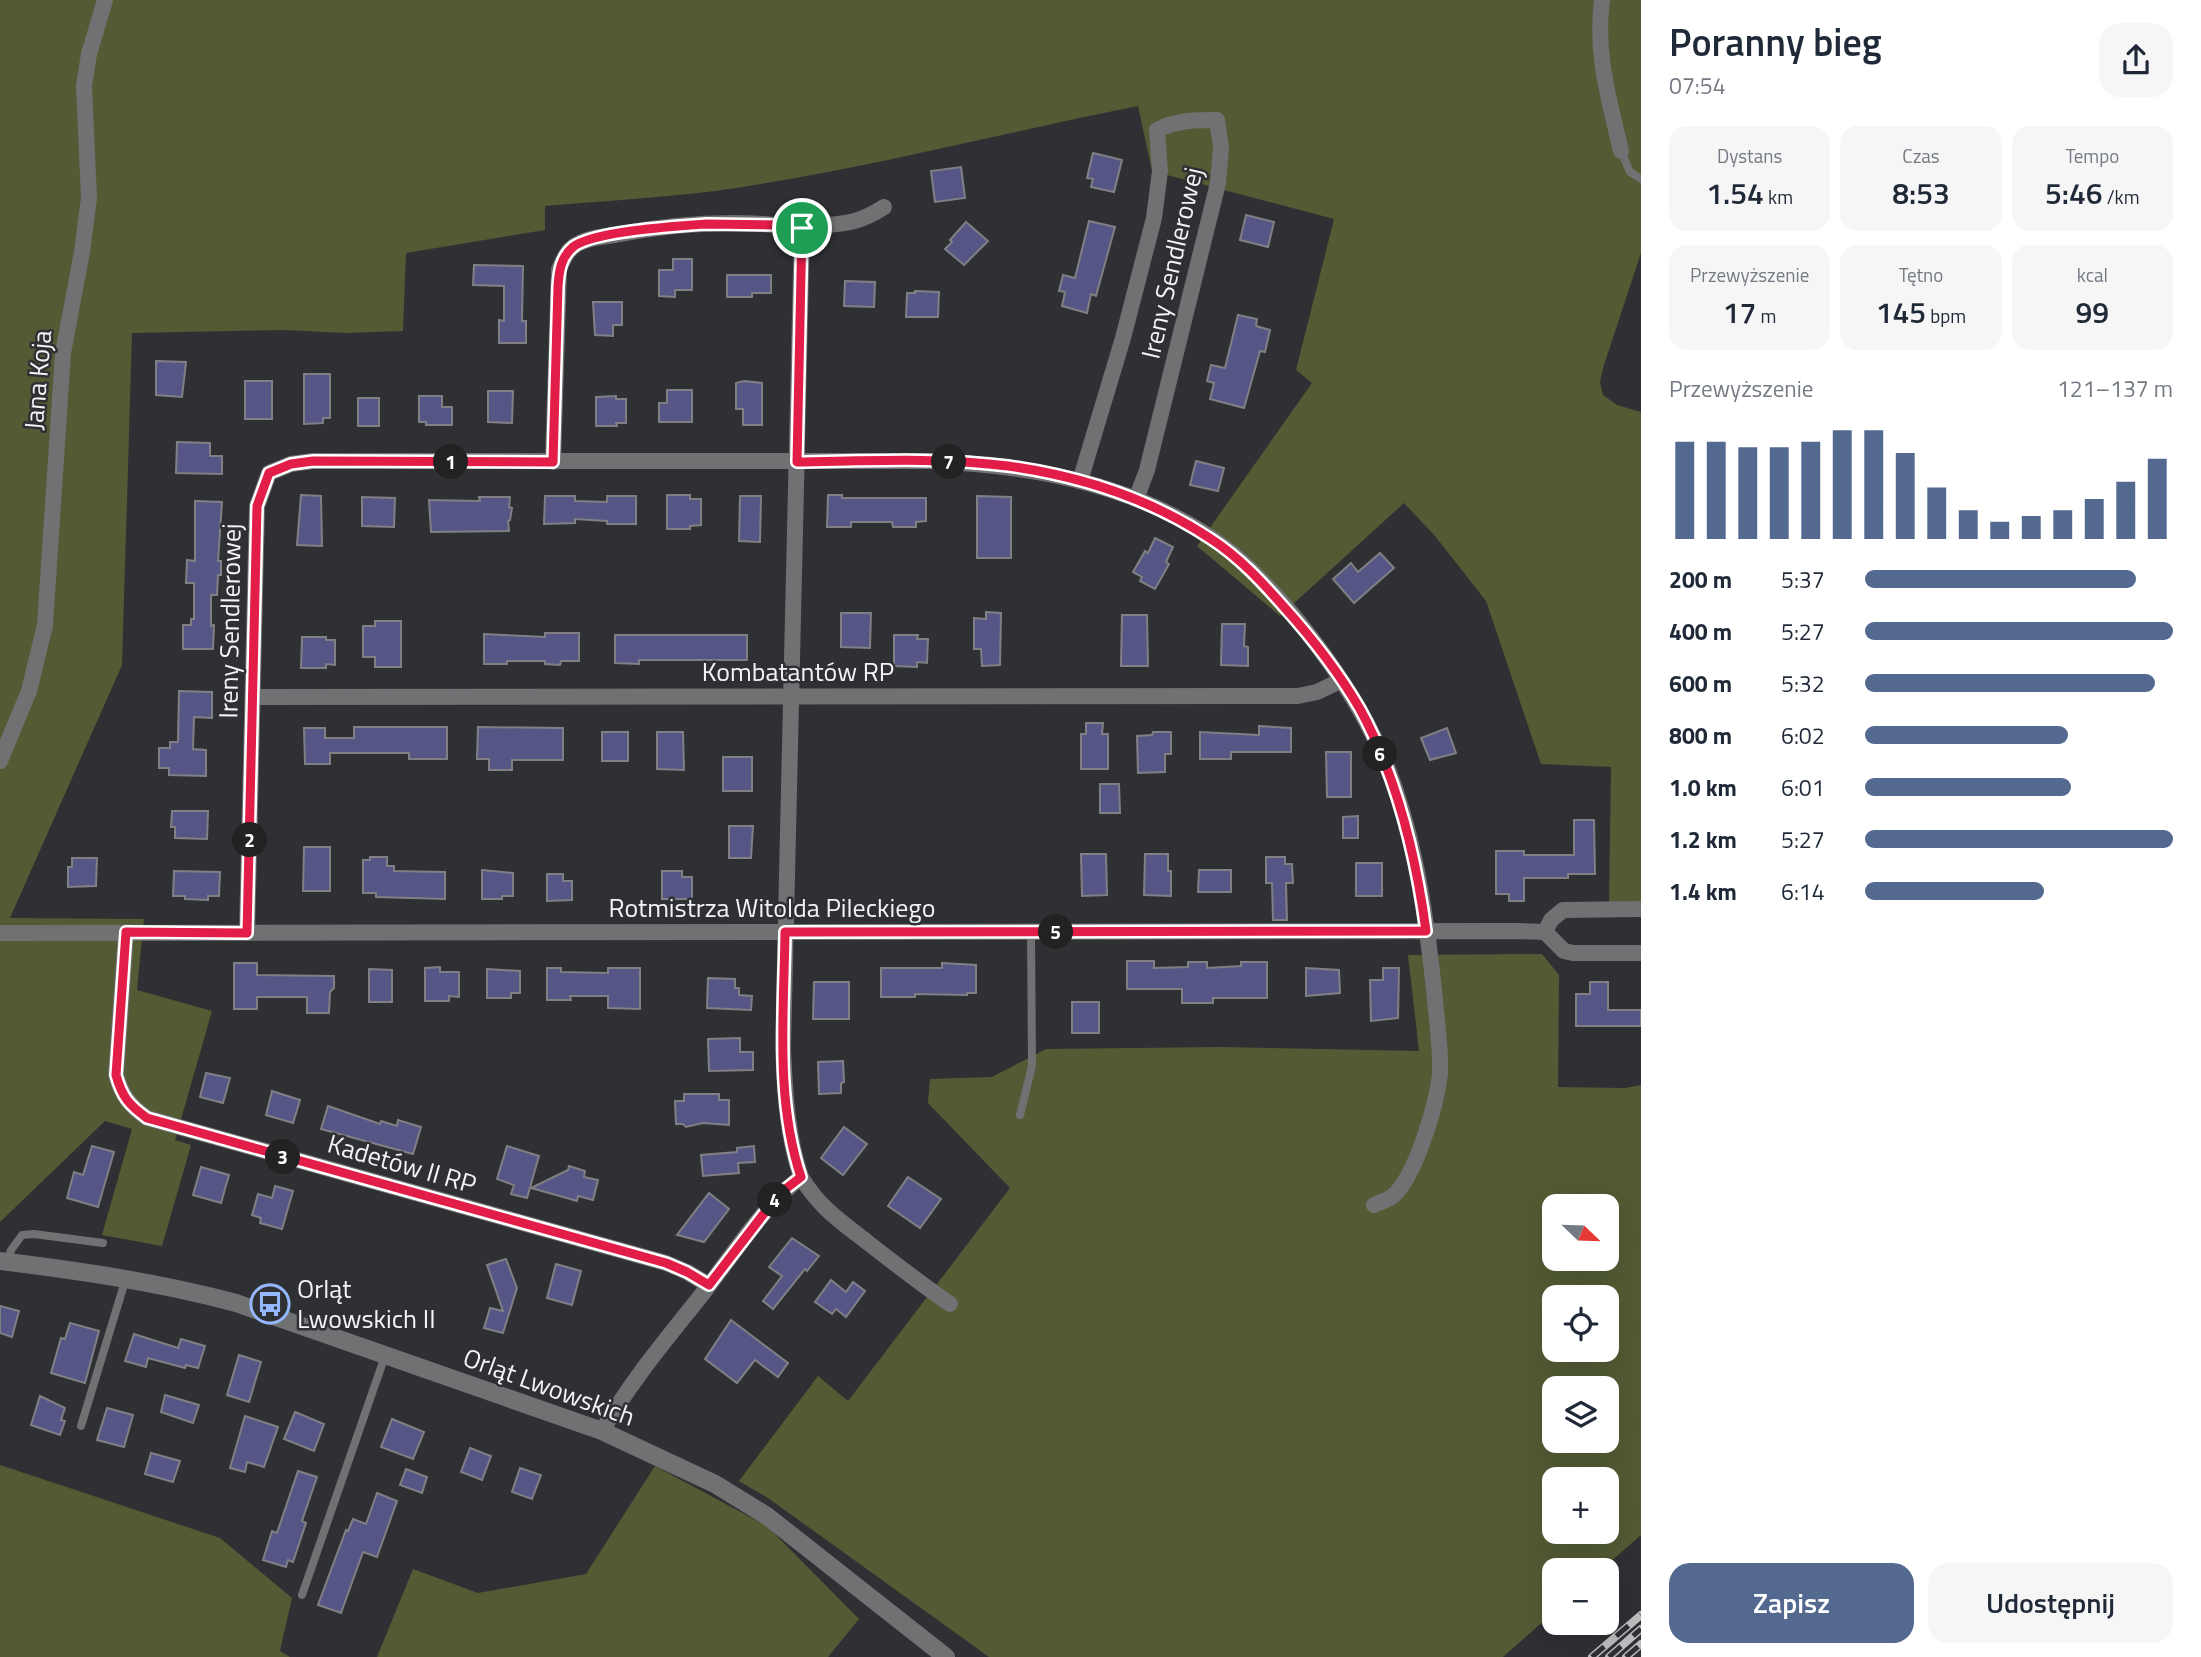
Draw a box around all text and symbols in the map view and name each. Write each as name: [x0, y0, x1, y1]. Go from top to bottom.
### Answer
text: Poranny bieg: [1669, 13, 1882, 71]
button: share: [2099, 23, 2173, 97]
text: 07:54: [1669, 68, 1726, 103]
text: Dystans: [1717, 141, 1782, 170]
text: Czas: [1902, 141, 1940, 170]
text: Tempo: [2065, 141, 2119, 170]
street label: Ireny Sendlerowej: [1131, 163, 1212, 362]
text: 1.54: [1706, 170, 1764, 216]
text: 8:53: [1892, 170, 1950, 216]
text: 5:46: [2045, 170, 2103, 216]
text: km: [1764, 182, 1793, 211]
text: /km: [2103, 182, 2140, 211]
pin: [772, 198, 832, 258]
icon: arrive: [783, 209, 821, 247]
text: Przewyższenie: [1690, 260, 1809, 289]
text: Tętno: [1899, 260, 1943, 289]
text: kcal: [2077, 260, 2108, 289]
text: 17: [1723, 289, 1756, 335]
text: 145: [1876, 289, 1926, 335]
text: 99: [2076, 289, 2109, 335]
text: m: [1756, 301, 1777, 330]
text: bpm: [1926, 301, 1966, 330]
street label: Jana Koja: [14, 328, 61, 432]
text: Przewyższenie: [1669, 371, 1813, 406]
text: 121–137 m: [2057, 371, 2173, 406]
pin: 1: [434, 444, 468, 480]
pin: 7: [932, 444, 967, 480]
text: 1: [445, 447, 456, 476]
text: 7: [943, 447, 954, 476]
street label: Ireny Sendlerowej: [208, 523, 251, 719]
text: 200 m: [1669, 562, 1732, 597]
text: 5:37: [1781, 562, 1825, 597]
text: 400 m: [1669, 614, 1732, 649]
text: 5:27: [1781, 614, 1825, 649]
street label: Kombatantów RP: [702, 652, 894, 691]
text: 600 m: [1669, 666, 1732, 701]
text: 5:32: [1781, 666, 1825, 701]
text: 800 m: [1669, 718, 1732, 753]
text: 6:02: [1781, 718, 1825, 753]
pin: 6: [1362, 736, 1398, 772]
text: 6: [1374, 739, 1385, 768]
text: 1.0 km: [1669, 770, 1737, 805]
text: 6:01: [1781, 770, 1825, 805]
pin: 2: [232, 822, 268, 858]
text: 1.2 km: [1669, 822, 1737, 857]
text: 5:27: [1781, 822, 1825, 857]
text: 2: [244, 825, 255, 854]
text: 1.4 km: [1669, 874, 1737, 909]
text: 6:14: [1781, 874, 1825, 909]
street label: Rotmistrza Witolda Pileckiego: [609, 888, 935, 927]
pin: 5: [1038, 914, 1074, 950]
text: 5: [1050, 917, 1061, 946]
street label: Kadetów II RP: [323, 1124, 481, 1203]
pin: 3: [266, 1140, 300, 1174]
text: 3: [277, 1142, 288, 1171]
pin: 4: [758, 1182, 792, 1218]
text: 4: [769, 1185, 780, 1214]
north arrow: [1542, 1194, 1619, 1270]
map controls: [1542, 1194, 1619, 1635]
place label: Orląt Lwowskich II: [297, 1269, 436, 1338]
bus stop icon: Orląt Lwowskich II: [249, 1283, 291, 1325]
button: locate: [1542, 1285, 1619, 1362]
street label: Orląt Lwowskich: [458, 1337, 640, 1436]
button: layers: [1542, 1376, 1619, 1453]
button: +: [1542, 1467, 1619, 1544]
button: −: [1542, 1558, 1619, 1635]
button: Zapisz: [1669, 1563, 1914, 1643]
button: Udostępnij: [1928, 1563, 2173, 1643]

